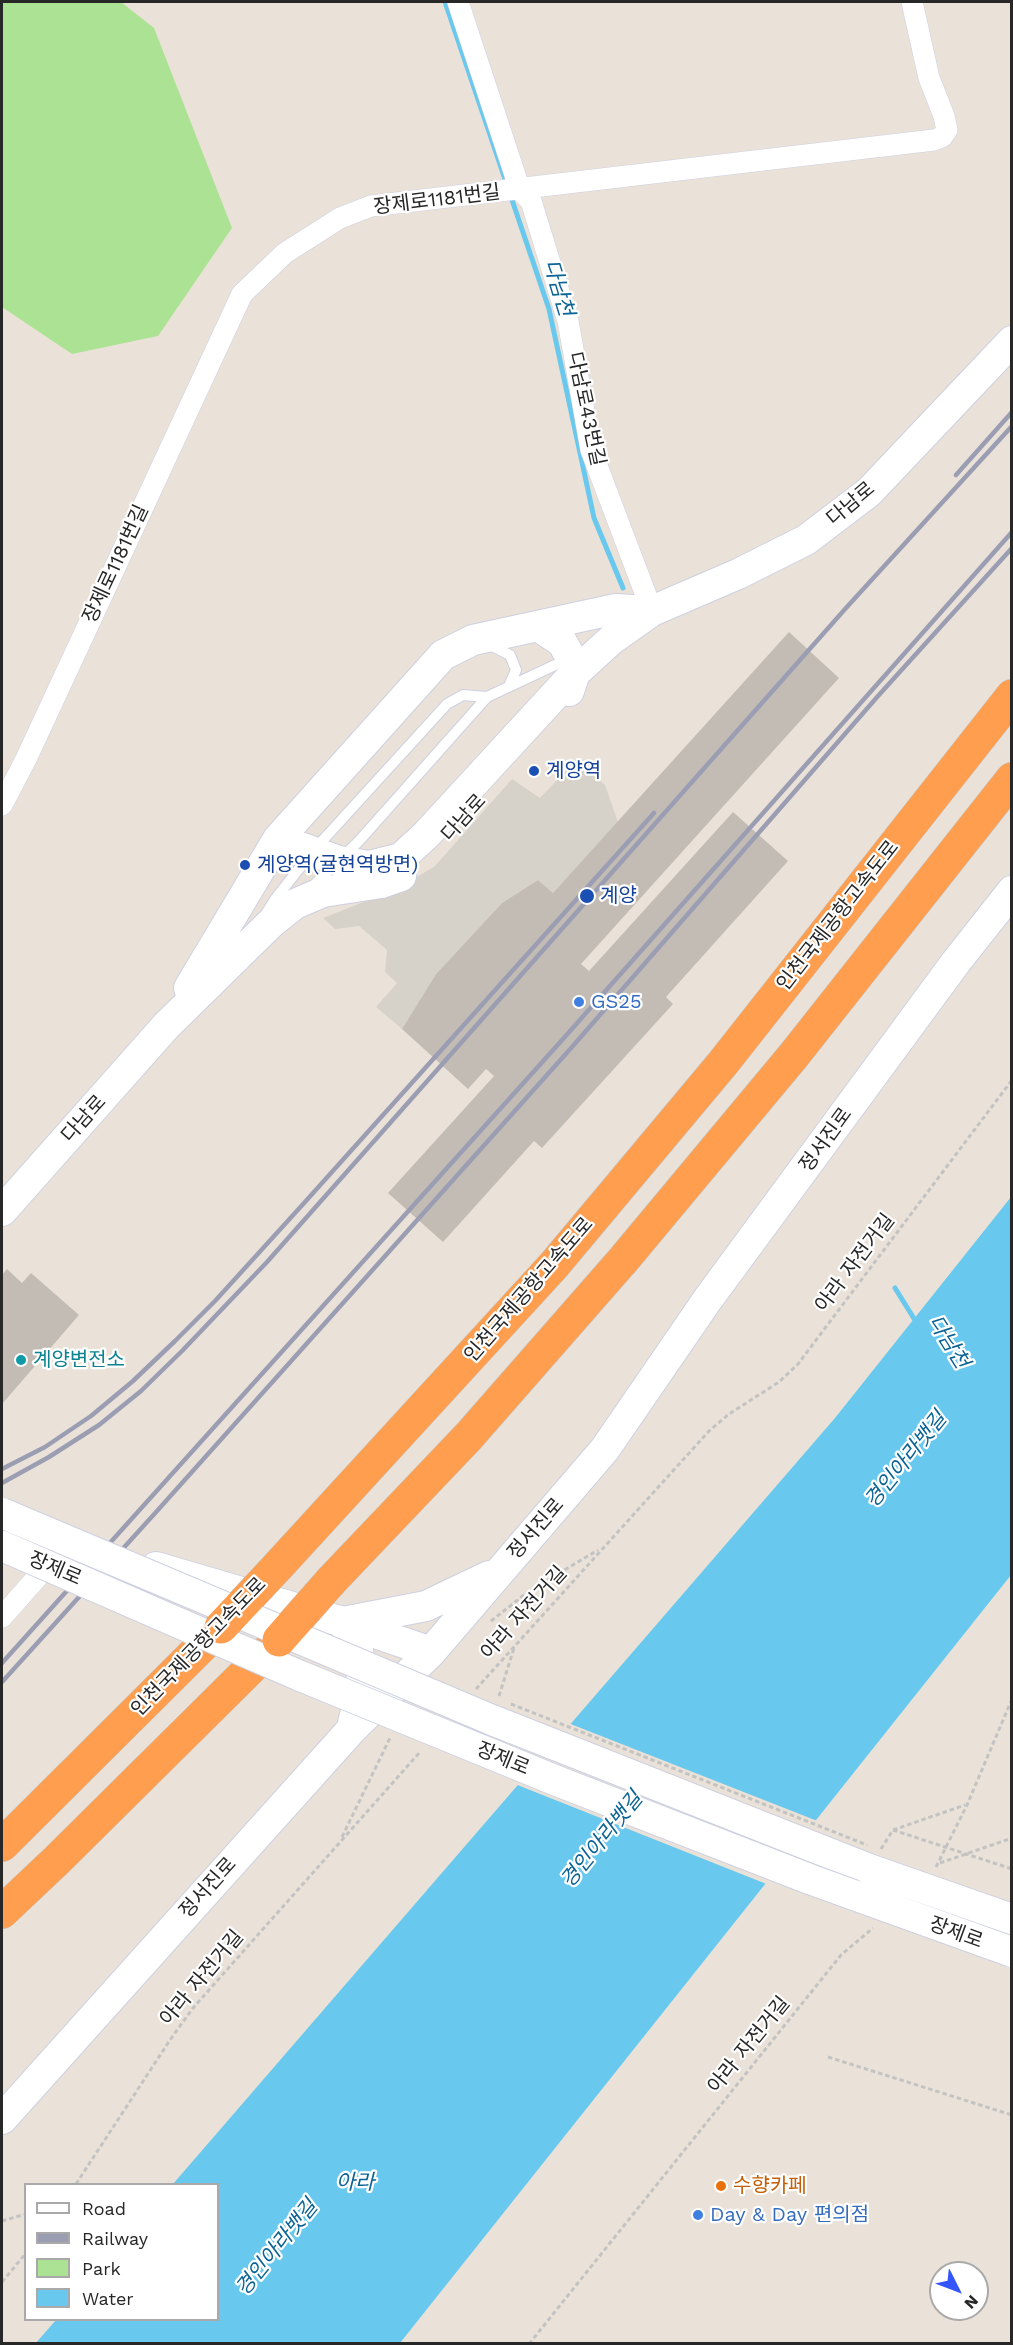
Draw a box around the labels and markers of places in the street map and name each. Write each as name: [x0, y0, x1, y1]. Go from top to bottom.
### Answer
place label: 계양역: [546, 759, 601, 783]
marker: 계양역: [527, 764, 541, 778]
place label: 계양역(귤현역방면): [257, 853, 418, 877]
marker: 계양역(귤현역방면): [238, 858, 252, 872]
place label: 계양: [600, 884, 637, 908]
marker: 계양: [578, 887, 596, 905]
place label: GS25: [591, 990, 642, 1014]
marker: GS25: [572, 995, 586, 1009]
place label: 계양변전소: [33, 1348, 125, 1372]
marker: 계양변전소: [14, 1353, 28, 1367]
place label: 수향카페: [733, 2174, 807, 2198]
marker: 수향카페: [714, 2179, 728, 2193]
place label: Day & Day 편의점: [710, 2203, 869, 2227]
marker: Day & Day 편의점: [691, 2208, 705, 2222]

